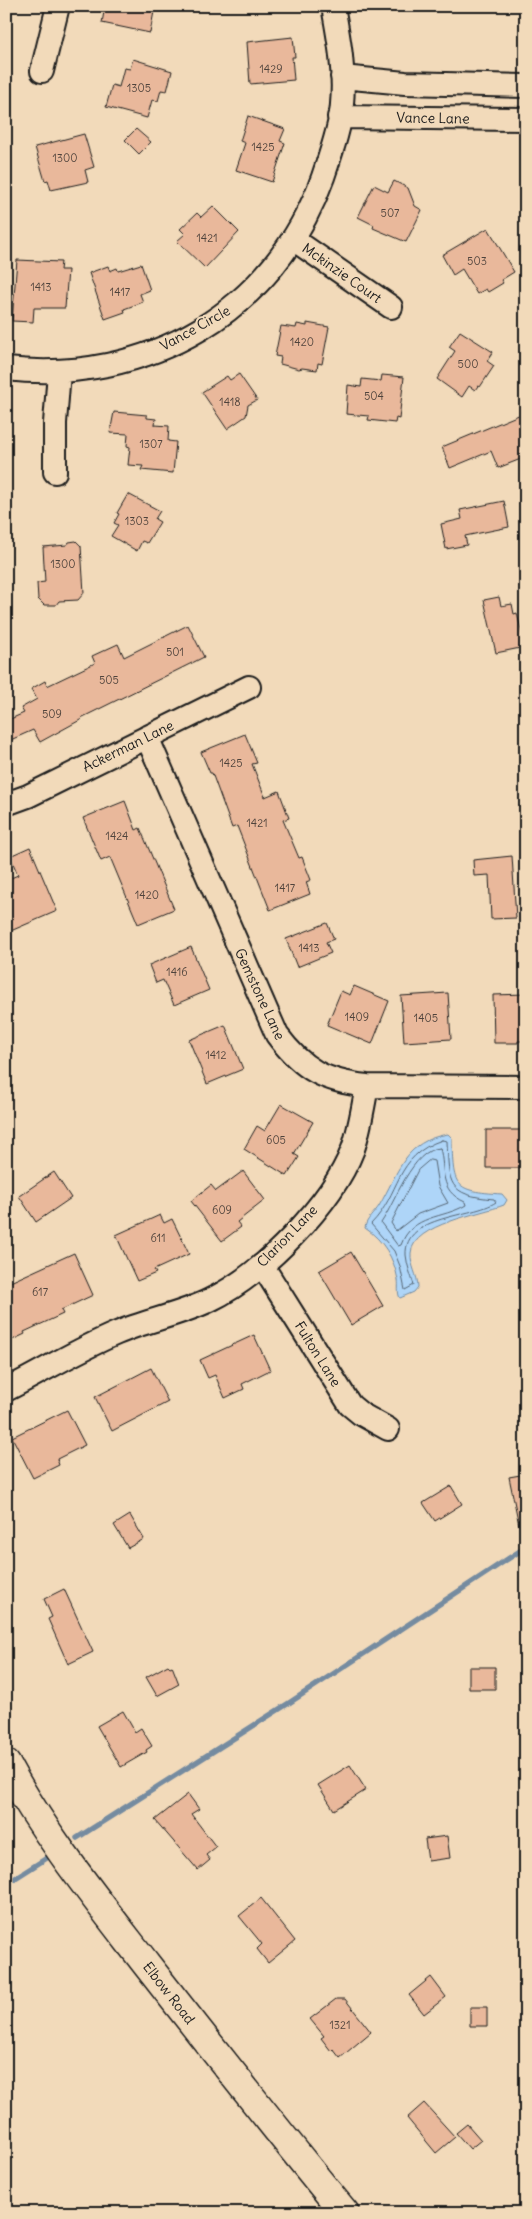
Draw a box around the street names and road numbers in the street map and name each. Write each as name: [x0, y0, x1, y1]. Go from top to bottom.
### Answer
street label: Vance Lane: [396, 108, 470, 128]
street label: Mckinzie Court: [299, 239, 385, 307]
street label: Vance Circle: [157, 301, 233, 355]
street label: Ackerman Lane: [79, 716, 177, 776]
street label: Gemstone Lane: [231, 945, 289, 1043]
street label: Clarion Lane: [253, 1201, 321, 1271]
street label: Fulton Lane: [291, 1318, 345, 1390]
street label: Elbow Road: [139, 1958, 199, 2028]

